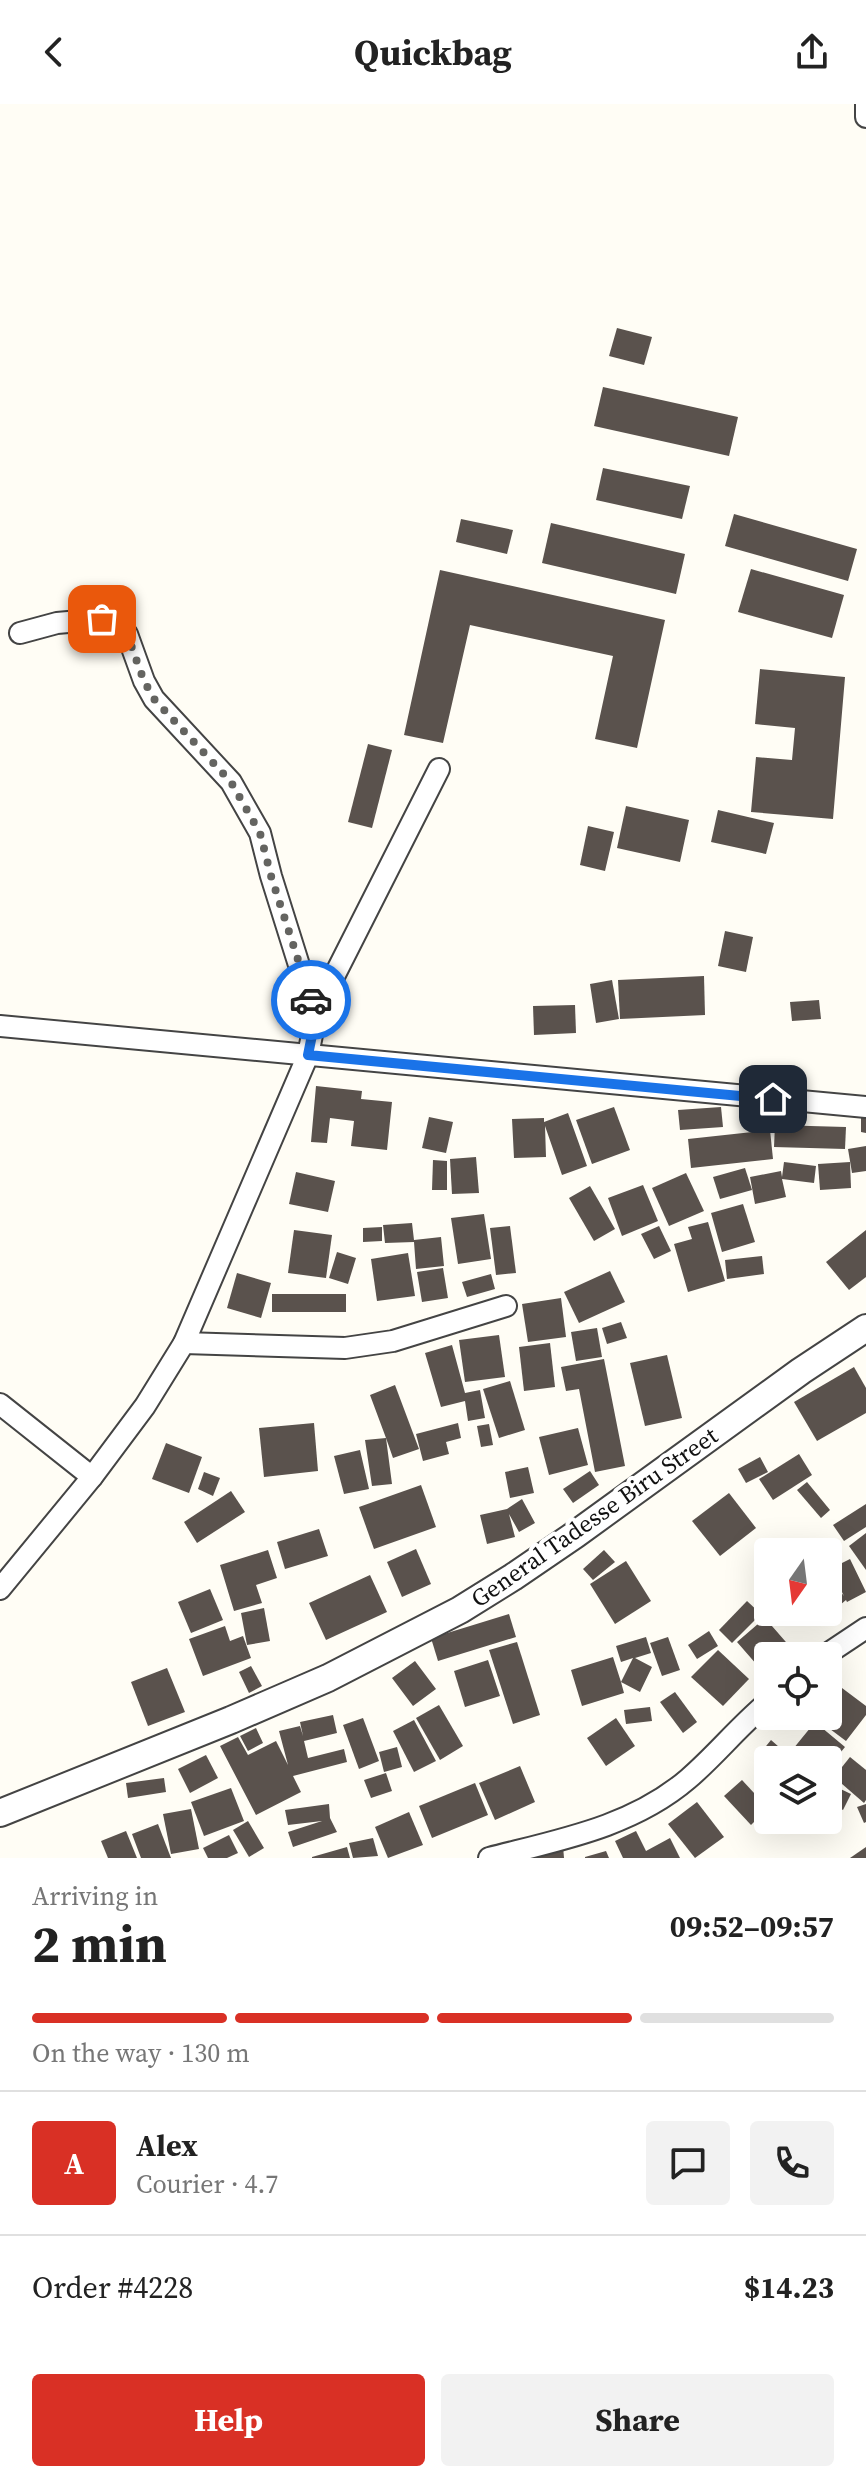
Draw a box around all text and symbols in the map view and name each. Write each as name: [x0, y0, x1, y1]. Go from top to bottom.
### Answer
text: Quickbag: [354, 28, 512, 77]
icon: back: [32, 30, 76, 74]
icon: share: [790, 30, 834, 74]
pin: [68, 585, 136, 653]
icon: bag: [80, 597, 124, 641]
courier: [271, 960, 351, 1040]
icon: car: [289, 978, 333, 1022]
pin: [739, 1065, 807, 1133]
icon: home: [751, 1077, 795, 1121]
street label: General Tadesse Biru Street: [464, 1419, 724, 1615]
north arrow: [754, 1538, 842, 1626]
map controls: [754, 1538, 842, 1834]
button: locate: [754, 1642, 842, 1730]
button: layers: [754, 1746, 842, 1834]
text: Arriving in: [32, 1878, 158, 1914]
text: 09:52–09:57: [670, 1906, 834, 1947]
text: 2 min: [32, 1908, 167, 1979]
text: On the way · 130 m: [32, 2035, 250, 2071]
button: chat: [646, 2121, 730, 2205]
button: phone: [750, 2121, 834, 2205]
text: Alex: [136, 2125, 198, 2166]
text: A: [64, 2143, 84, 2184]
text: Courier · 4.7: [136, 2166, 278, 2202]
text: Order #4228: [32, 2267, 193, 2308]
text: $14.23: [744, 2267, 834, 2308]
button: Help: [32, 2374, 425, 2466]
button: Share: [441, 2374, 834, 2466]

